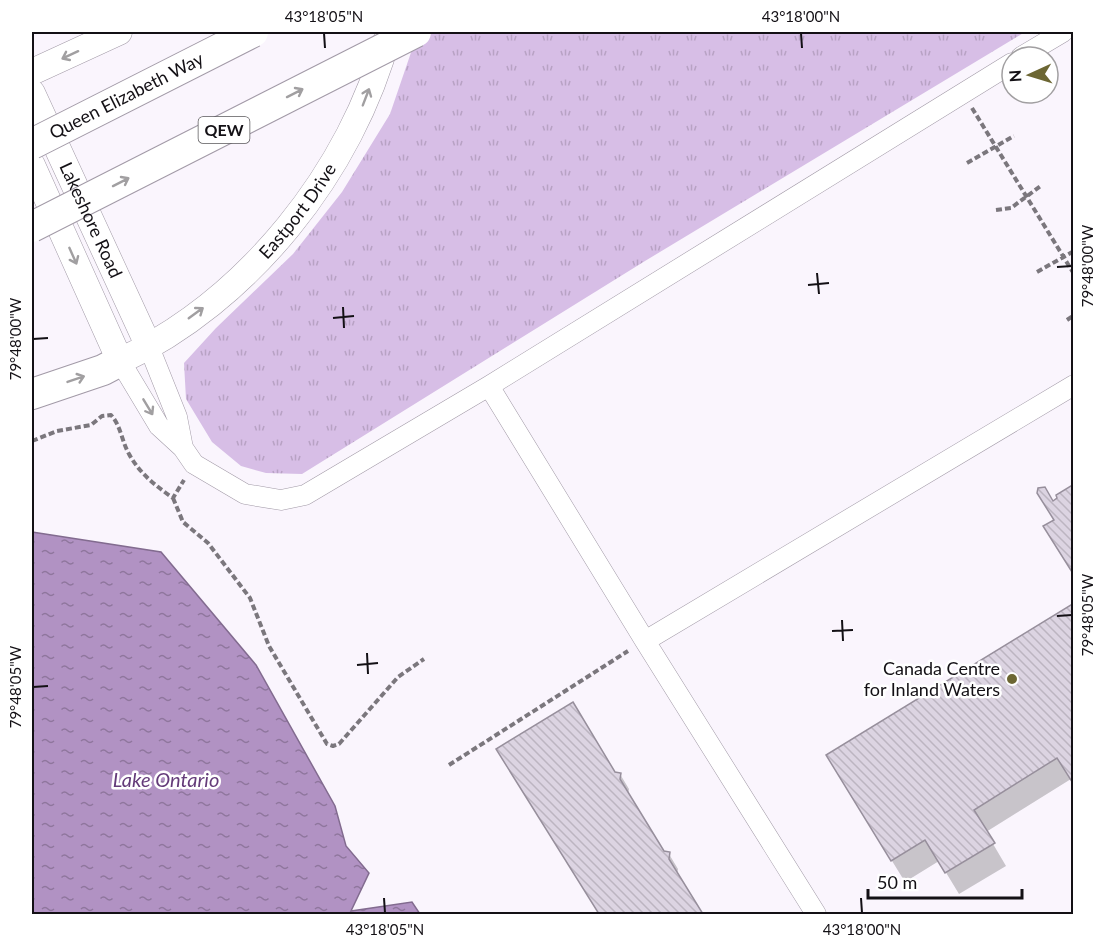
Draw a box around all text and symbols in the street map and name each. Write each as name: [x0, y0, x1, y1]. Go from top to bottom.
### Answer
text: 43°18'05"N: [285, 7, 363, 25]
text: 43°18'00"N: [762, 7, 840, 25]
north arrow: [1000, 45, 1060, 105]
street label: Queen Elizabeth Way: [45, 47, 208, 143]
one-way arrow: [61, 49, 79, 61]
text: N: [1005, 69, 1024, 83]
one-way arrow: [286, 87, 303, 99]
one-way arrow: [362, 88, 373, 107]
road number: QEW: [198, 117, 250, 143]
street label: Lakeshore Road: [55, 159, 128, 281]
street label: Eastport Drive: [254, 159, 340, 263]
one-way arrow: [112, 175, 130, 187]
text: 79°48'00"W: [1078, 224, 1096, 307]
one-way arrow: [67, 247, 79, 265]
text: 79°48'00"W: [6, 297, 24, 380]
one-way arrow: [188, 307, 204, 320]
one-way arrow: [66, 372, 85, 383]
one-way arrow: [143, 398, 155, 415]
text: 79°48'05"W: [1078, 573, 1096, 656]
text: 79°48'05"W: [6, 645, 24, 728]
place label: Canada Centre for Inland Waters: [864, 657, 1000, 700]
marker: Canada Centre for Inland Waters: [1005, 672, 1019, 686]
water label: Lake Ontario: [113, 767, 219, 791]
scale bar: [868, 862, 1022, 900]
text: 50 m: [877, 871, 917, 893]
text: 43°18'05"N: [346, 920, 424, 938]
text: 43°18'00"N: [823, 920, 901, 938]

